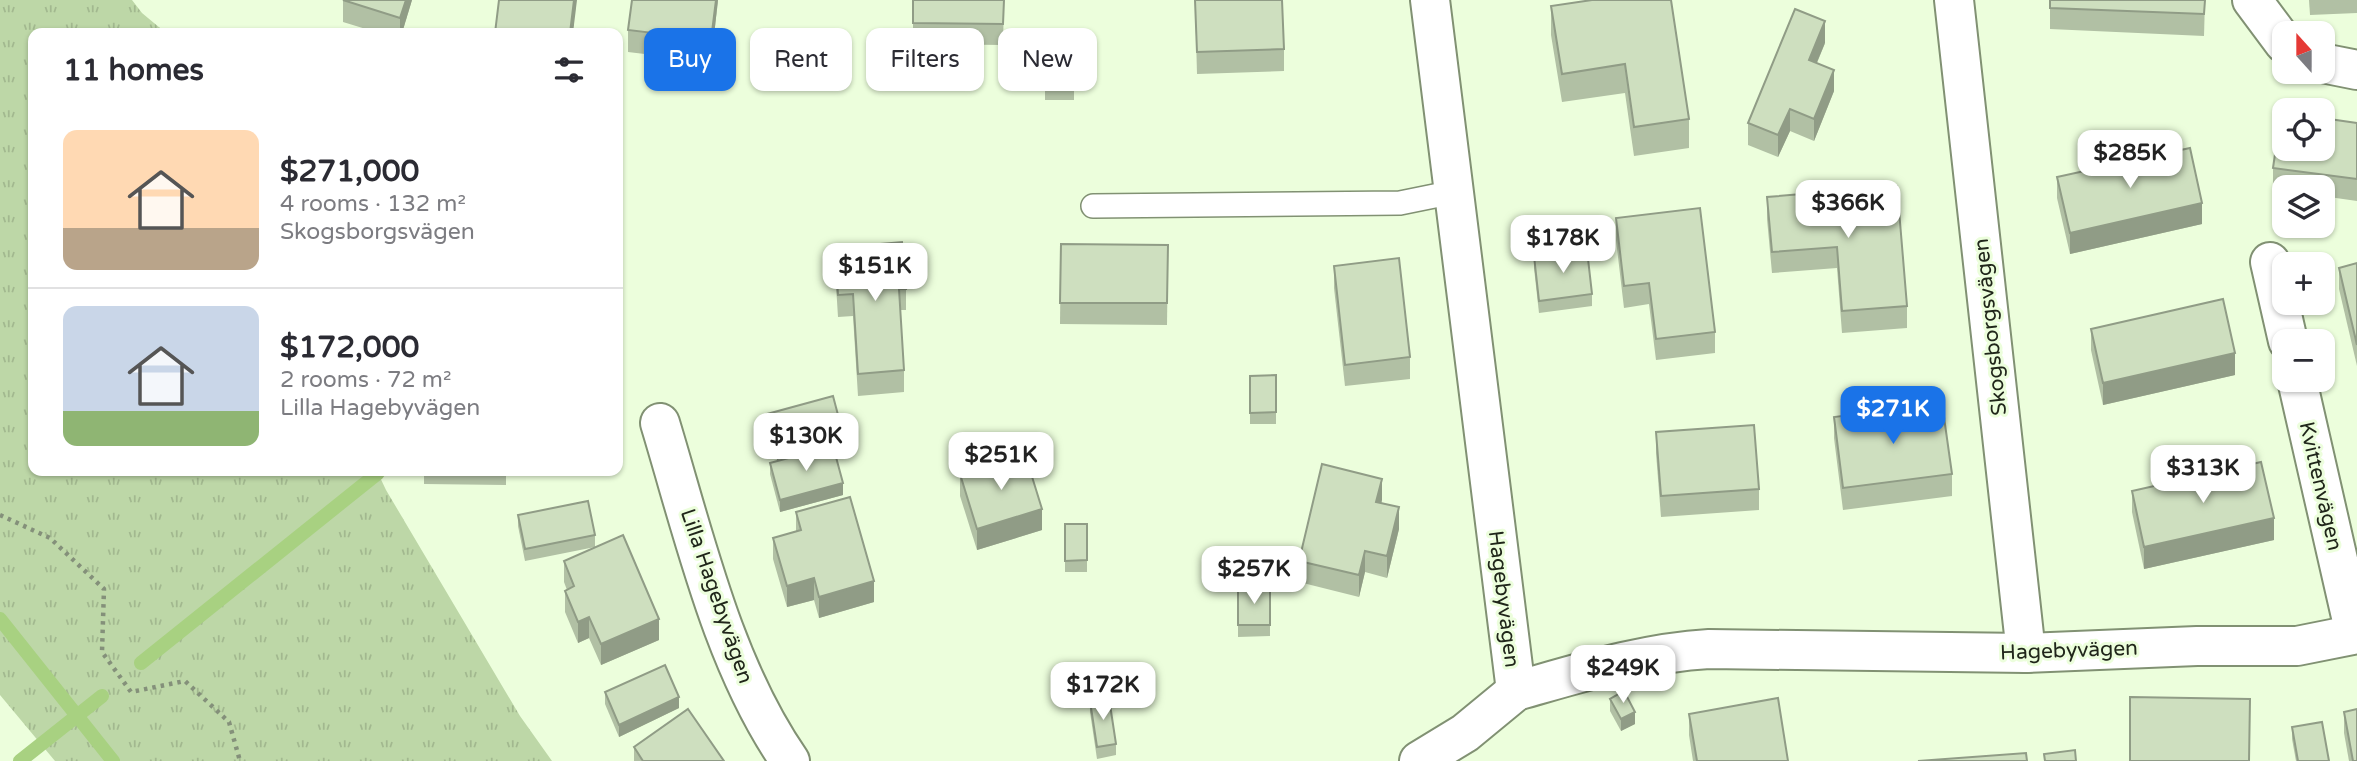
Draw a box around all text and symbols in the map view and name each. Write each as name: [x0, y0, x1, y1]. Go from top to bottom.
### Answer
north arrow: [2272, 21, 2334, 84]
map controls: [2272, 21, 2335, 392]
chip: Buy: [644, 28, 736, 91]
chip: Rent: [750, 28, 852, 91]
chip: Filters: [866, 28, 984, 91]
chip: New: [998, 28, 1097, 91]
icon: filters: [550, 51, 588, 89]
text: 11 homes: [63, 52, 204, 89]
button: locate: [2272, 98, 2335, 161]
pin: $285K: [2081, 130, 2179, 190]
text: $285K: [2094, 139, 2166, 167]
text: $271,000: [280, 153, 419, 190]
icon: home: [119, 158, 203, 242]
button: layers: [2272, 175, 2335, 238]
pin: $366K: [1799, 180, 1897, 240]
text: $366K: [1812, 189, 1884, 217]
text: 4 rooms · 132 m²: [280, 190, 466, 218]
pin: $178K: [1514, 216, 1612, 275]
text: Skogsborgsvägen: [280, 218, 475, 246]
text: $178K: [1527, 224, 1599, 252]
street label: Skogsborgsvägen: [1969, 237, 2012, 417]
pin: $151K: [826, 244, 924, 303]
text: $151K: [839, 252, 911, 280]
button: +: [2272, 252, 2335, 315]
text: $172,000: [280, 329, 419, 366]
button: −: [2272, 329, 2335, 392]
icon: home: [119, 334, 203, 418]
text: 2 rooms · 72 m²: [280, 366, 451, 394]
pin: $271K: [1844, 386, 1942, 446]
text: Lilla Hagebyvägen: [280, 394, 480, 422]
text: $271K: [1857, 395, 1929, 423]
pin: $130K: [757, 414, 855, 473]
street label: Kvittenvägen: [2294, 419, 2347, 553]
text: $130K: [770, 422, 842, 450]
pin: $251K: [952, 433, 1050, 492]
text: $251K: [965, 441, 1037, 469]
pin: $313K: [2154, 446, 2252, 505]
text: $313K: [2167, 454, 2239, 482]
street label: Lilla Hagebyvägen: [675, 506, 758, 687]
street label: Hagebyvägen: [1483, 529, 1524, 669]
pin: $257K: [1205, 546, 1303, 606]
text: $257K: [1218, 555, 1290, 583]
street label: Hagebyvägen: [2000, 636, 2138, 665]
pin: $249K: [1574, 646, 1672, 705]
text: $249K: [1587, 654, 1659, 682]
pin: $172K: [1054, 662, 1152, 722]
text: $172K: [1067, 671, 1139, 699]

